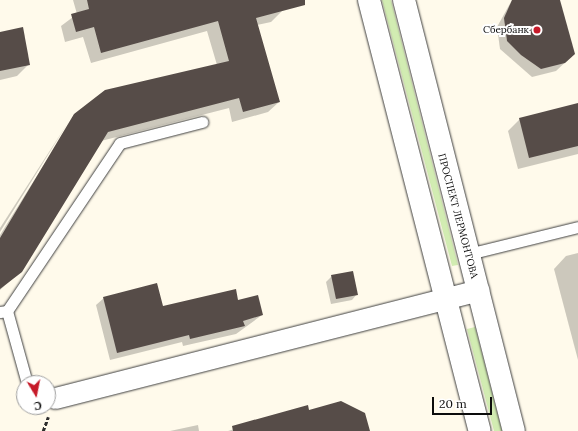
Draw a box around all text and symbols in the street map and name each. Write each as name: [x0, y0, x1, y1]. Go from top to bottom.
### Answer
place label: Сбербанк: [483, 24, 529, 36]
marker: Сбербанк: [532, 25, 542, 35]
street label: ПРОСПЕКТ ЛЕРМОНТОВА: [436, 152, 480, 280]
north arrow: [16, 375, 56, 415]
scale bar: [434, 389, 494, 415]
text: 20 m: [439, 396, 467, 411]
text: С: [33, 398, 43, 413]

